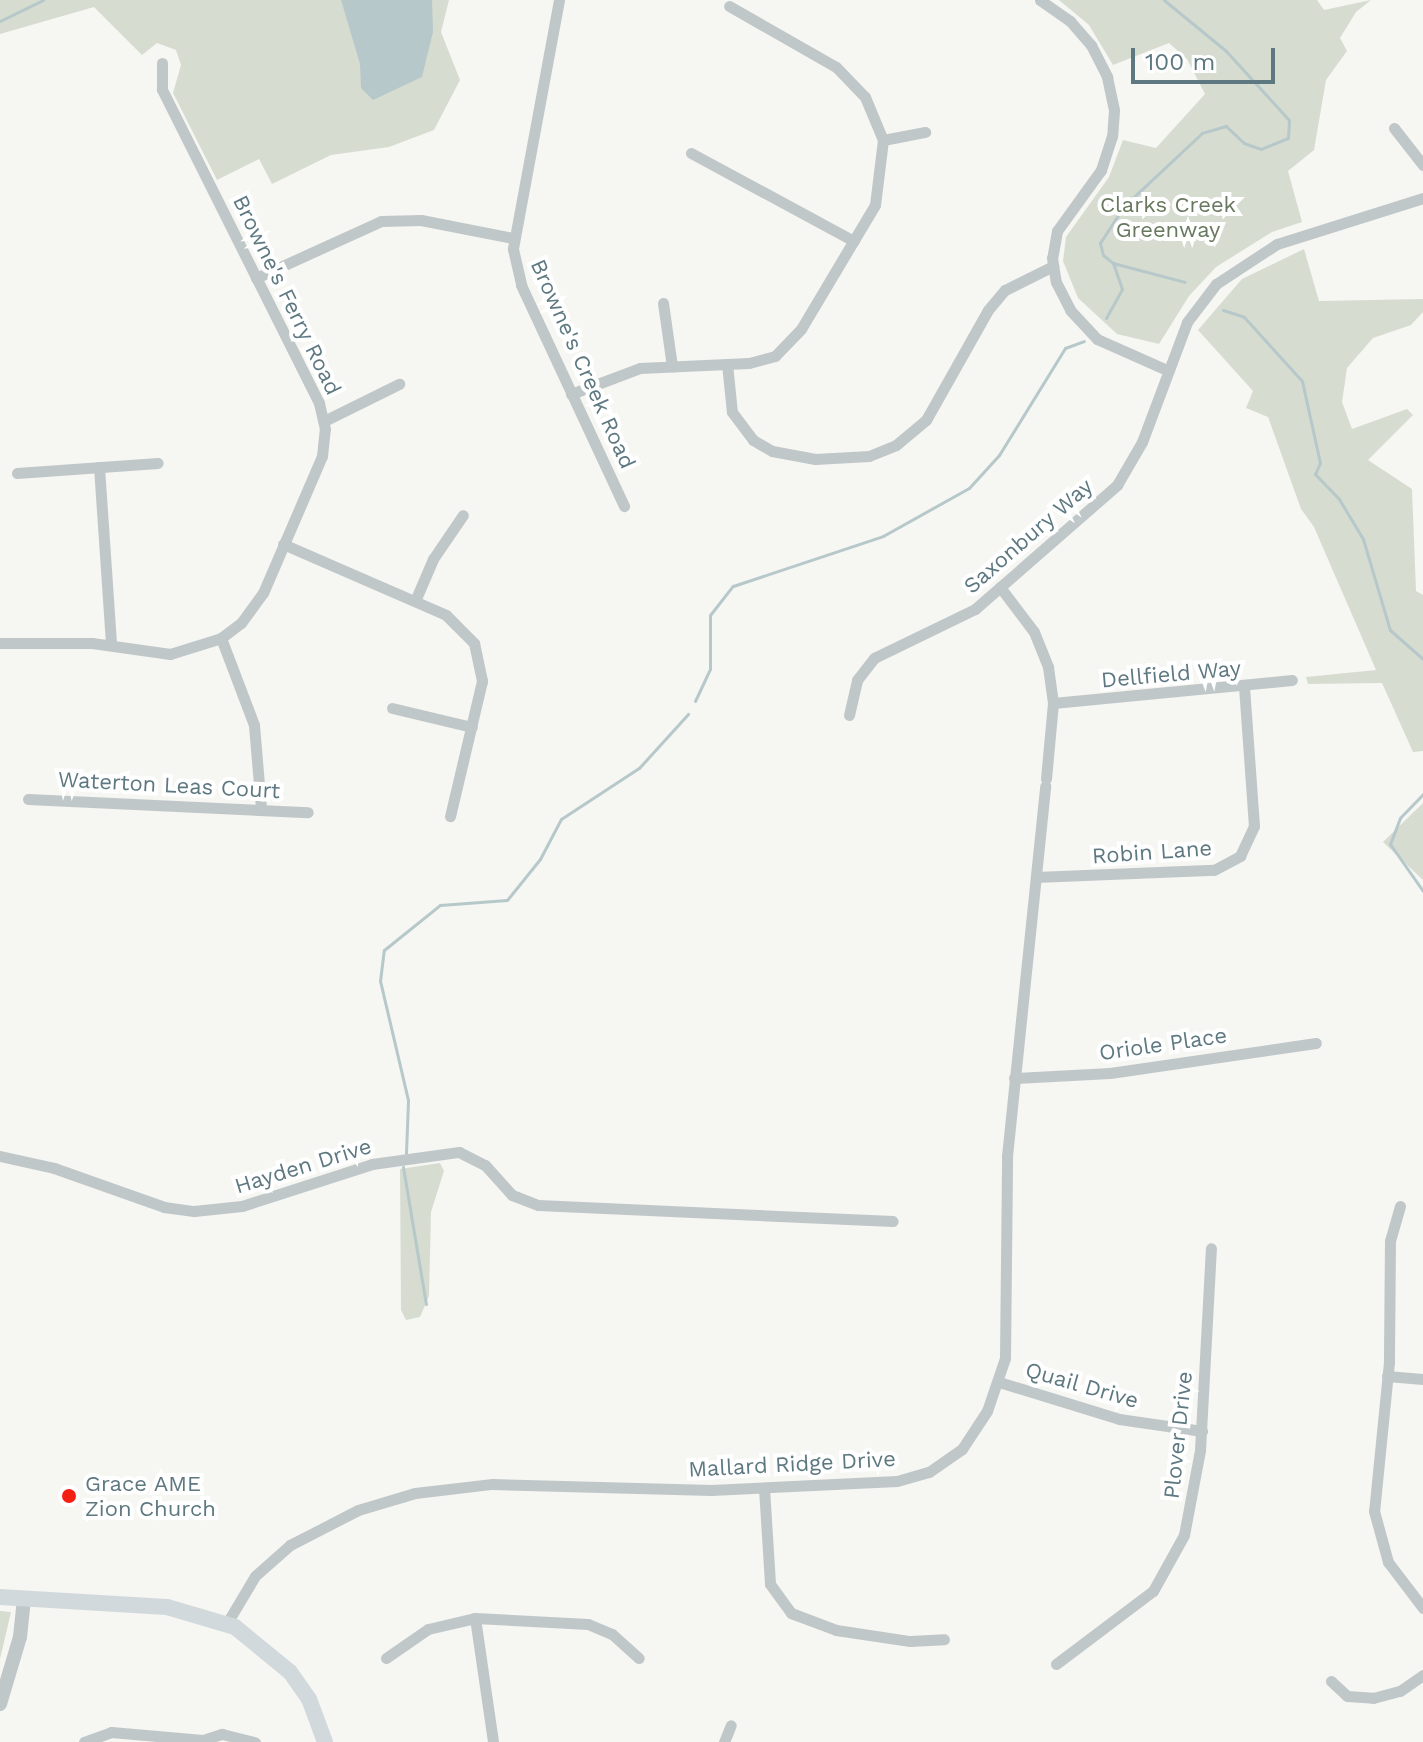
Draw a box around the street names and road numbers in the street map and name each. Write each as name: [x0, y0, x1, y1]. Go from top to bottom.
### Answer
street label: Browne's Ferry Road: [227, 191, 347, 399]
street label: Browne's Creek Road: [525, 255, 641, 473]
street label: Saxonbury Way: [958, 473, 1098, 599]
street label: Dellfield Way: [1100, 655, 1242, 693]
street label: Waterton Leas Court: [57, 766, 281, 804]
street label: Robin Lane: [1091, 835, 1213, 869]
street label: Oriole Place: [1097, 1022, 1229, 1066]
street label: Hayden Drive: [231, 1133, 375, 1199]
street label: Quail Drive: [1022, 1356, 1142, 1414]
street label: Plover Drive: [1158, 1370, 1198, 1500]
street label: Mallard Ridge Drive: [688, 1445, 896, 1483]

